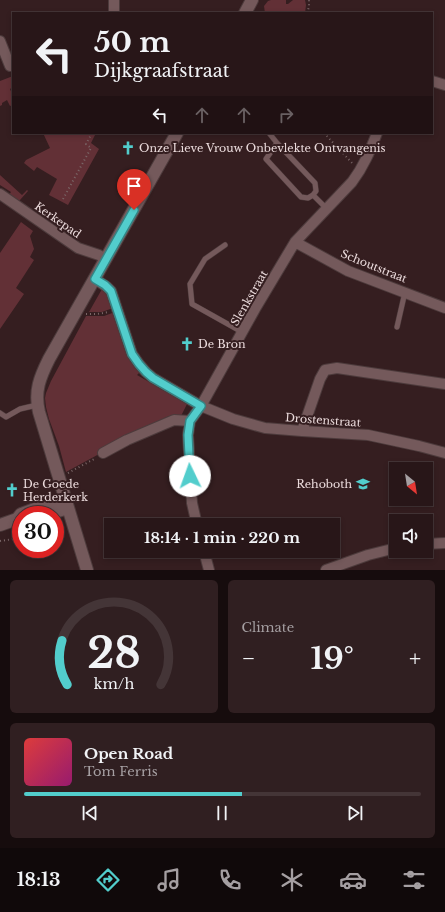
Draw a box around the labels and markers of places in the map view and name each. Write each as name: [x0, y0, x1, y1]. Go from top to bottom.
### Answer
church icon: Onze Lieve Vrouw Onbevlekte Ontvangenis: [120, 140, 136, 156]
place label: Onze Lieve Vrouw Onbevlekte Ontvangenis: [139, 141, 386, 155]
pin: [117, 169, 151, 210]
church icon: De Bron: [179, 336, 195, 352]
place label: De Bron: [198, 337, 246, 351]
school or university icon: Rehoboth: [355, 476, 371, 492]
place label: De Goede Herderkerk: [23, 477, 88, 504]
place label: Rehoboth: [296, 477, 352, 491]
church icon: De Goede Herderkerk: [4, 482, 20, 498]

